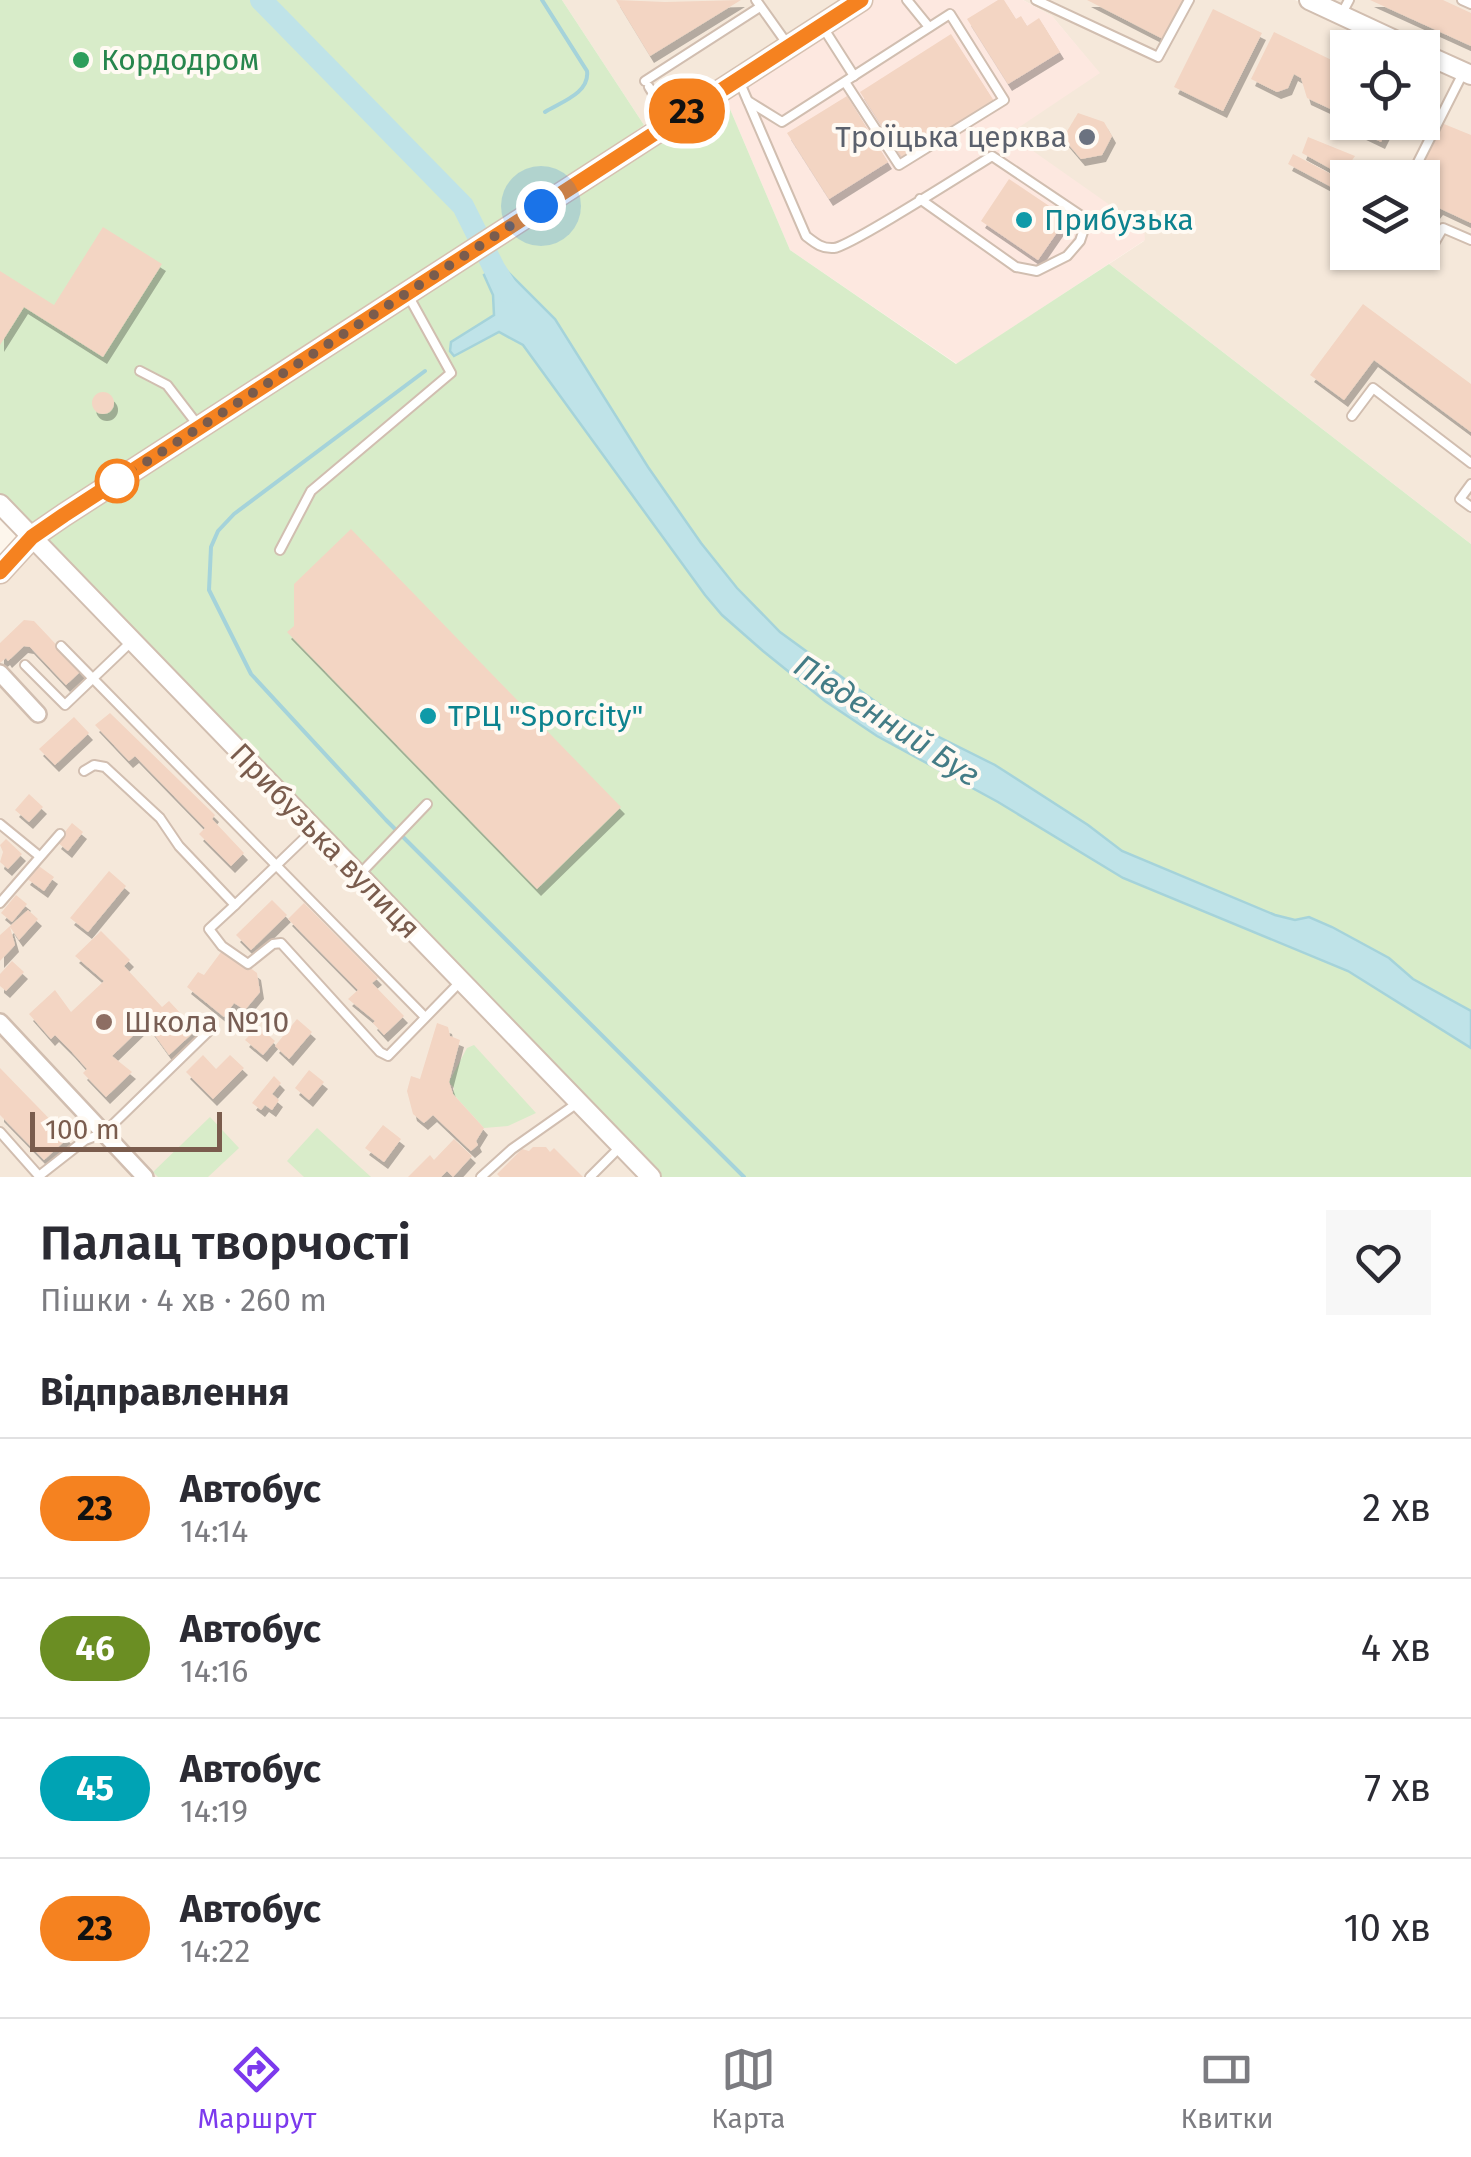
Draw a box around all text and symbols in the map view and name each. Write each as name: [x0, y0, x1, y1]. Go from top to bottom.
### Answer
map controls: [1330, 30, 1440, 270]
button: locate: [1330, 30, 1440, 140]
place label: Кордодром: [101, 42, 259, 78]
marker: Кордодром: [70, 49, 92, 71]
line badge: 23: [642, 78, 732, 144]
text: 23: [669, 90, 705, 132]
place label: Троїцька церква: [835, 119, 1067, 155]
marker: Троїцька церква: [1076, 126, 1098, 148]
button: layers: [1330, 160, 1440, 270]
your location: [516, 181, 566, 231]
place label: Прибузька: [1044, 202, 1194, 238]
marker: Прибузька: [1013, 209, 1035, 231]
unlabelled marker: [96, 460, 138, 502]
water label: Південний Буг: [787, 646, 987, 794]
place label: ТРЦ "Sporcity": [448, 698, 643, 734]
marker: ТРЦ "Sporcity": [417, 705, 439, 727]
street label: Прибузька вулиця: [222, 736, 428, 946]
place label: Школа №10: [124, 1004, 289, 1040]
marker: Школа №10: [93, 1011, 115, 1033]
scale bar: [30, 1107, 222, 1152]
text: 100 m: [45, 1113, 120, 1146]
button: heart: [1326, 1210, 1431, 1315]
text: Палац творчості: [40, 1214, 411, 1272]
text: Пішки · 4 хв · 260 m: [40, 1281, 327, 1319]
text: Відправлення: [40, 1369, 290, 1415]
text: Автобус: [180, 1466, 321, 1512]
text: 2 хв: [1362, 1485, 1431, 1531]
text: 23: [77, 1487, 113, 1529]
text: 14:14: [180, 1512, 248, 1550]
text: Автобус: [180, 1606, 321, 1652]
text: 4 хв: [1361, 1625, 1431, 1671]
text: 46: [75, 1627, 115, 1669]
text: 14:16: [180, 1652, 248, 1690]
text: Автобус: [180, 1746, 321, 1792]
text: 7 хв: [1364, 1765, 1431, 1811]
text: 45: [76, 1767, 114, 1809]
text: 14:19: [180, 1792, 248, 1830]
text: Автобус: [180, 1886, 321, 1932]
text: 10 хв: [1343, 1905, 1431, 1951]
text: 23: [77, 1907, 113, 1949]
text: 14:22: [180, 1932, 250, 1970]
tab: Маршрут: [197, 2042, 316, 2135]
tab: Карта: [711, 2042, 786, 2135]
tab: Квитки: [1180, 2042, 1274, 2135]

